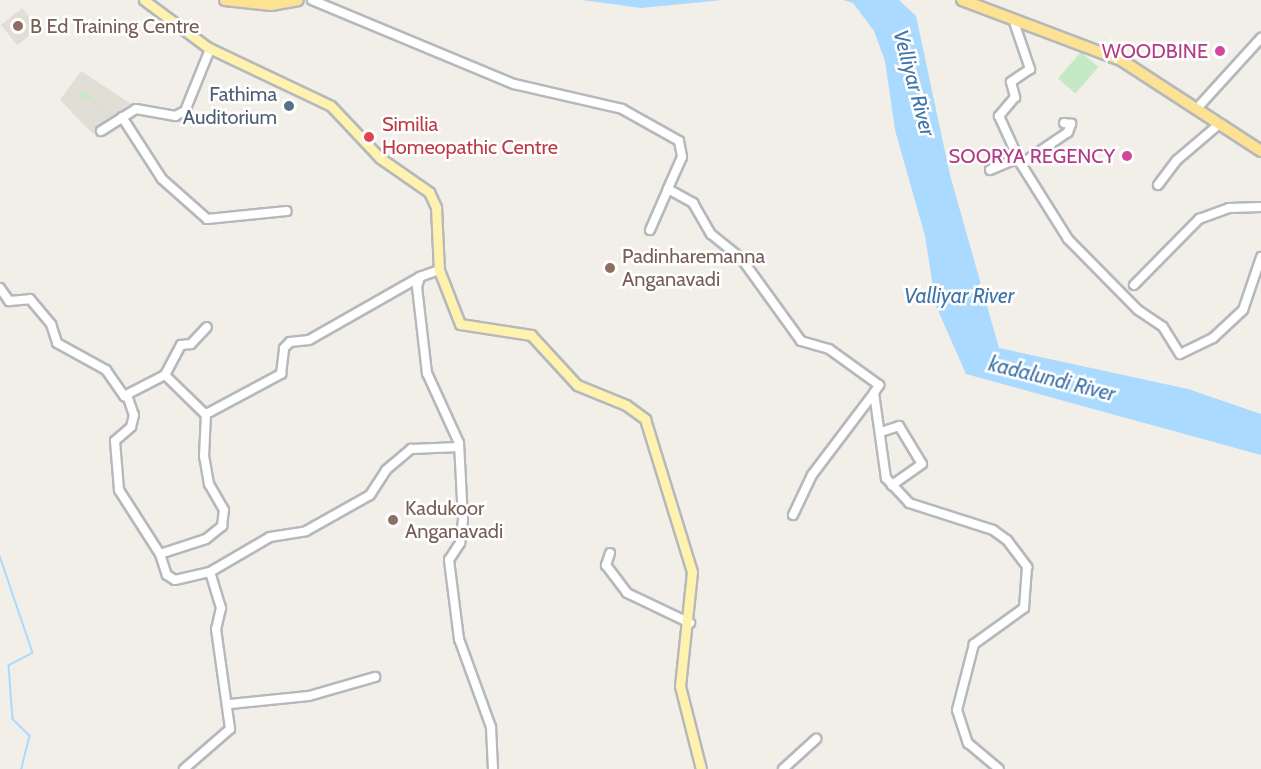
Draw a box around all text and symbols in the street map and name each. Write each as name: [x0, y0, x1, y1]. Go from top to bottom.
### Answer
place label: B Ed Training Centre: [30, 14, 199, 38]
marker: B Ed Training Centre: [11, 19, 25, 33]
water label: Velliyar River: [888, 27, 940, 139]
place label: WOODBINE: [1102, 39, 1208, 63]
marker: WOODBINE: [1213, 44, 1227, 58]
place label: Fathima Auditorium: [183, 83, 277, 130]
marker: Fathima Auditorium: [282, 99, 296, 113]
place label: Similia Homeopathic Centre: [382, 113, 558, 160]
marker: Similia Homeopathic Centre: [360, 128, 378, 146]
place label: SOORYA REGENCY: [949, 144, 1115, 168]
marker: SOORYA REGENCY: [1120, 149, 1134, 163]
place label: Padinharemanna Anganavadi: [622, 244, 765, 291]
marker: Padinharemanna Anganavadi: [603, 261, 617, 275]
water label: Valliyar River: [904, 283, 1014, 309]
water label: kadalundi River: [986, 351, 1118, 407]
place label: Kadukoor Anganavadi: [405, 496, 503, 543]
marker: Kadukoor Anganavadi: [386, 513, 400, 527]

